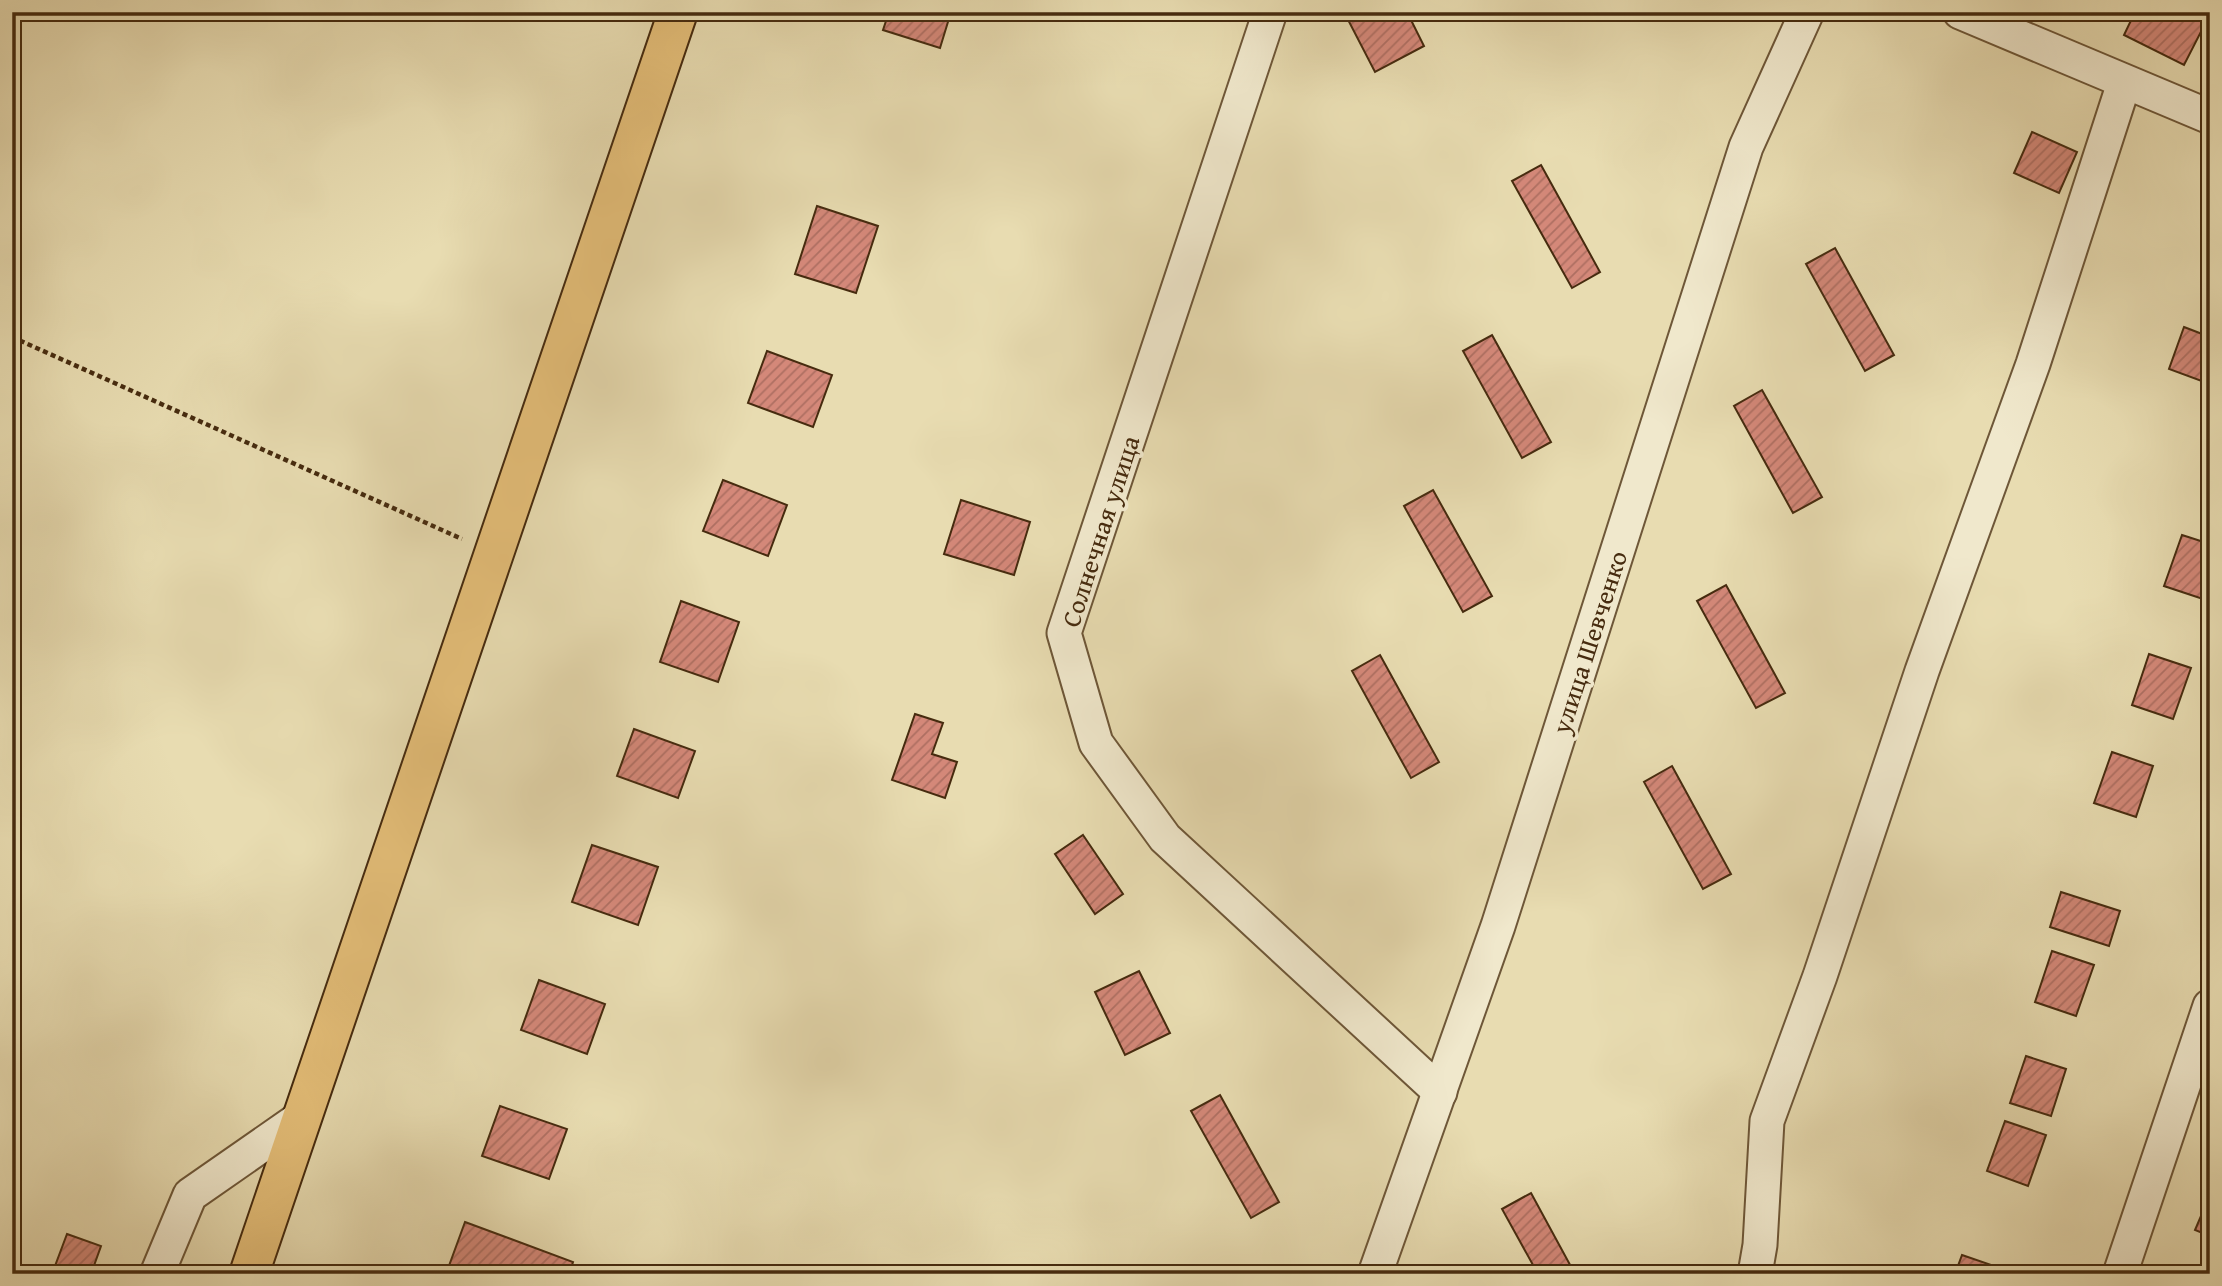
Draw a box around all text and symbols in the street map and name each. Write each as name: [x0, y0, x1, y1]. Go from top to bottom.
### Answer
street label: Солнечная улица: [1051, 430, 1150, 632]
street label: улица Шевченко: [1541, 545, 1637, 740]

